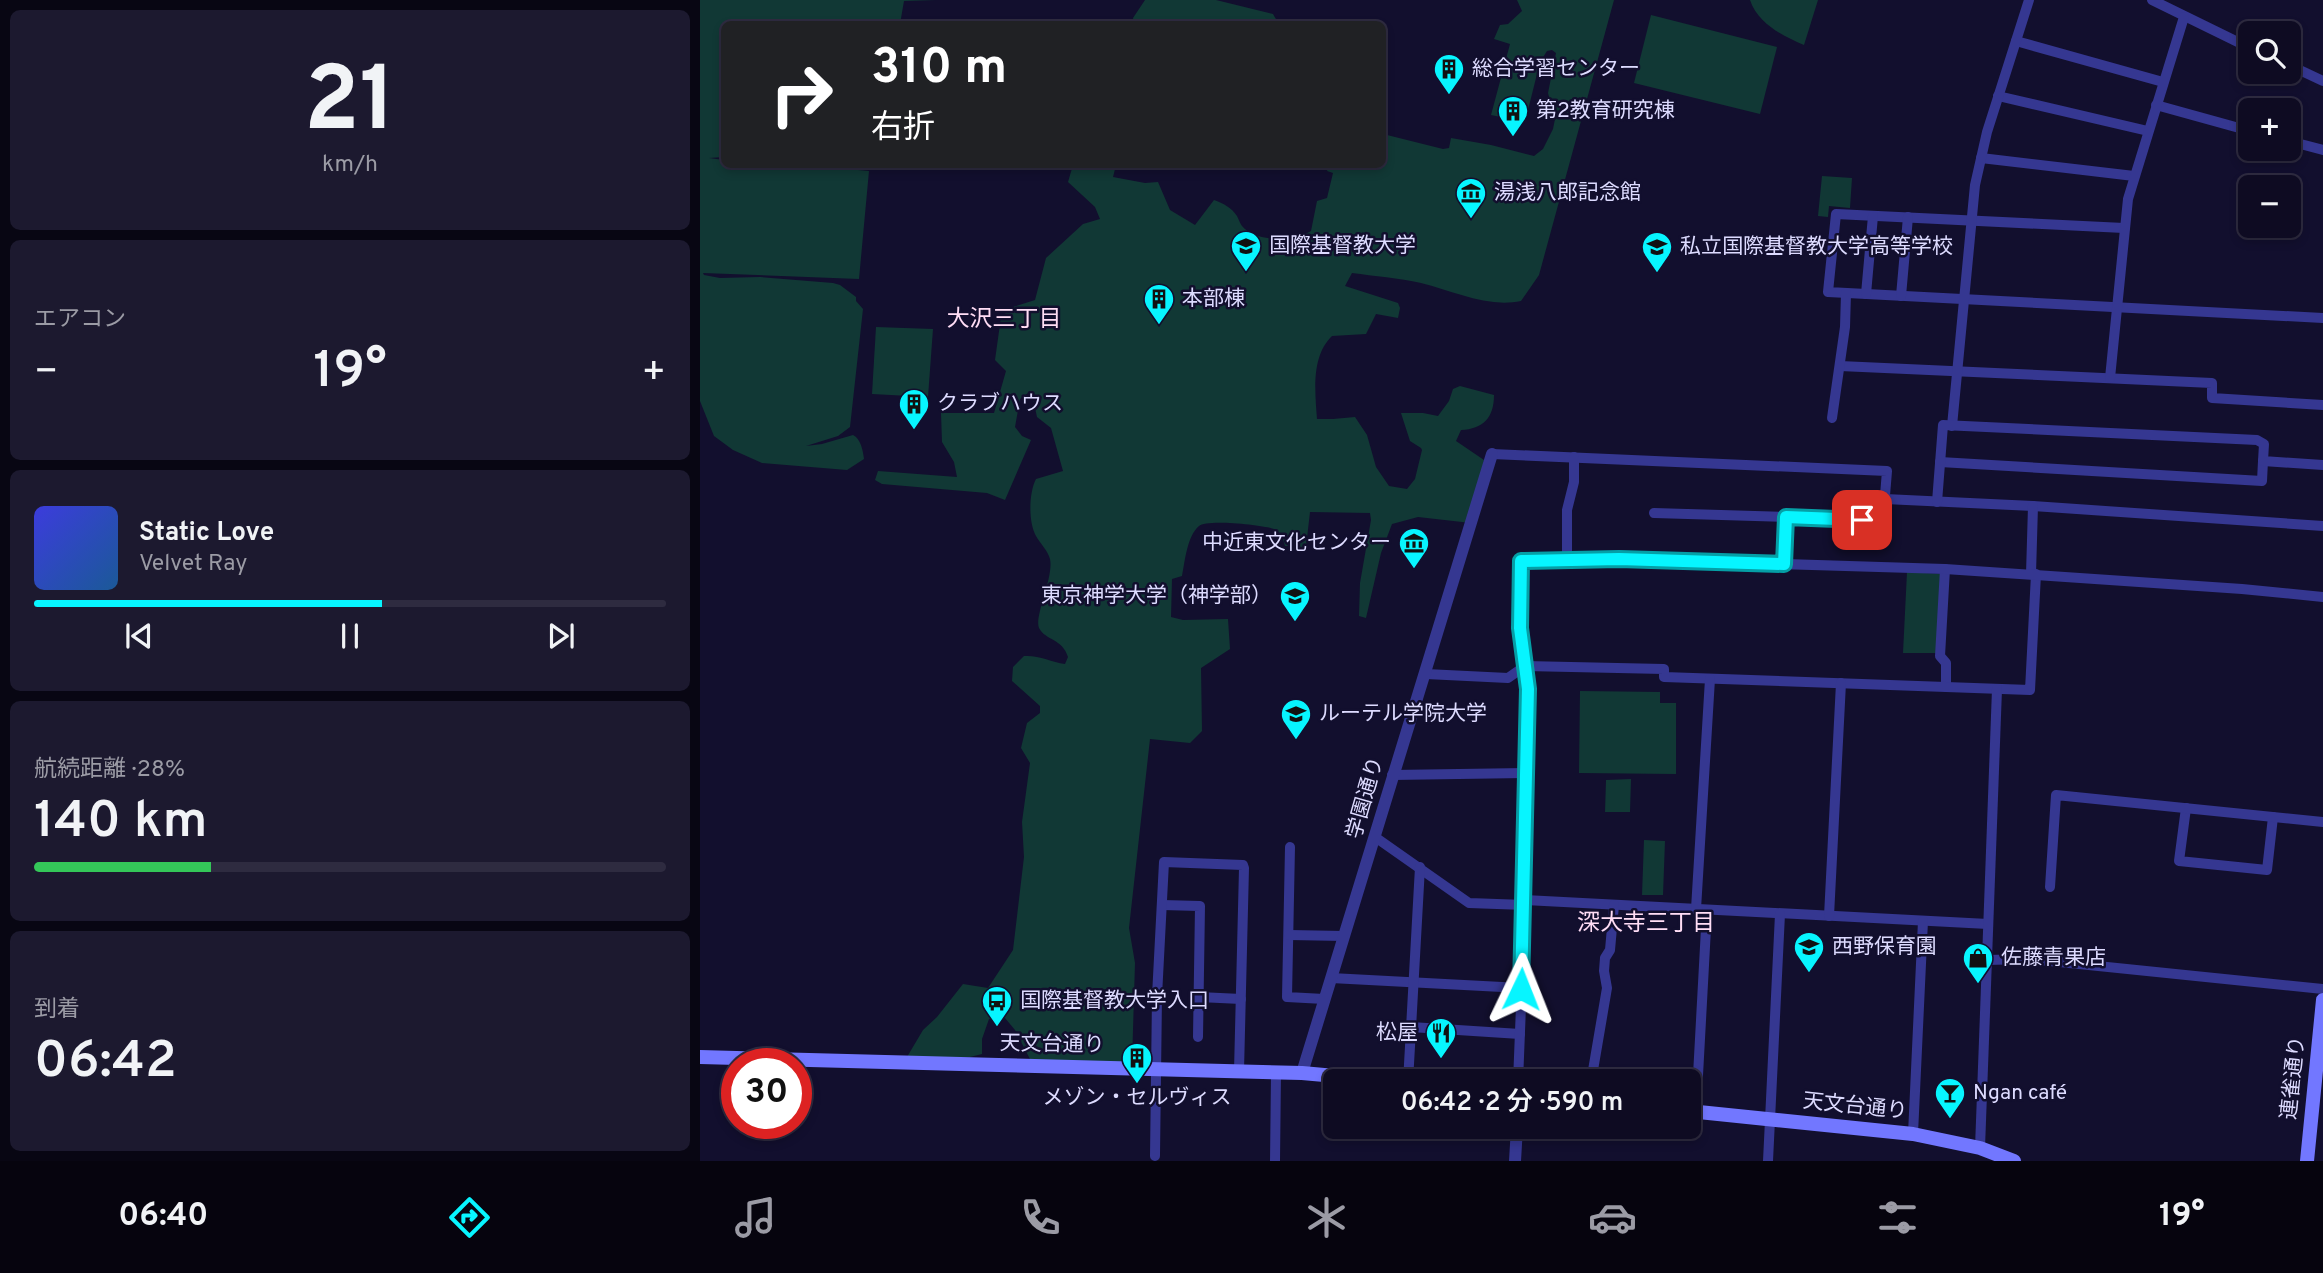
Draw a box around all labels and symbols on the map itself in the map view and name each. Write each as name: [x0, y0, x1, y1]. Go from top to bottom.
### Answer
building icon: 総合学習センター: [1432, 52, 1466, 96]
place label: 総合学習センター: [1472, 56, 1640, 83]
building icon: 第2教育研究棟: [1496, 94, 1530, 138]
place label: 第2教育研究棟: [1536, 98, 1675, 125]
museum icon: 湯浅八郎記念館: [1454, 176, 1488, 220]
place label: 湯浅八郎記念館: [1494, 180, 1641, 207]
school or university icon: 国際基督教大学: [1229, 229, 1263, 273]
school or university icon: 私立国際基督教大学高等学校: [1640, 230, 1674, 274]
place label: 国際基督教大学: [1269, 233, 1416, 260]
place label: 私立国際基督教大学高等学校: [1680, 234, 1953, 261]
building icon: 本部棟: [1142, 282, 1176, 326]
place label: 本部棟: [1182, 286, 1245, 313]
district label: 大沢三丁目: [947, 306, 1062, 335]
building icon: クラブハウス: [897, 387, 931, 431]
place label: クラブハウス: [937, 391, 1063, 418]
pin: [1832, 490, 1892, 550]
museum icon: 中近東文化センター: [1397, 526, 1431, 570]
place label: 中近東文化センター: [1202, 530, 1391, 557]
school or university icon: 東京神学大学（神学部）: [1278, 579, 1312, 623]
place label: 東京神学大学（神学部）: [1041, 583, 1272, 610]
school or university icon: ルーテル学院大学: [1279, 697, 1313, 741]
place label: ルーテル学院大学: [1319, 701, 1487, 728]
street label: 学園通り: [1341, 754, 1391, 842]
district label: 深大寺三丁目: [1577, 910, 1715, 939]
school or university icon: 西野保育園: [1792, 930, 1826, 974]
place label: 西野保育園: [1832, 934, 1937, 961]
shop icon: 佐藤青果店: [1961, 941, 1995, 985]
place label: 佐藤青果店: [2001, 945, 2106, 972]
position arrow: [1484, 952, 1558, 1026]
bus stop icon: 国際基督教大学入口: [980, 984, 1014, 1028]
place label: 国際基督教大学入口: [1020, 988, 1209, 1015]
restaurant icon: 松屋: [1424, 1016, 1458, 1060]
place label: 松屋: [1376, 1020, 1418, 1047]
street label: 天文台通り: [999, 1031, 1105, 1059]
street label: 連雀通り: [2276, 1035, 2312, 1121]
building icon: メゾン・セルヴィス: [1120, 1041, 1154, 1085]
speed limit sign: 30: [721, 1048, 812, 1139]
bar icon: Ngan café: [1933, 1076, 1967, 1120]
place label: Ngan café: [1973, 1080, 2067, 1107]
place label: メゾン・セルヴィス: [1043, 1085, 1232, 1112]
street label: 天文台通り: [1801, 1088, 1909, 1126]

